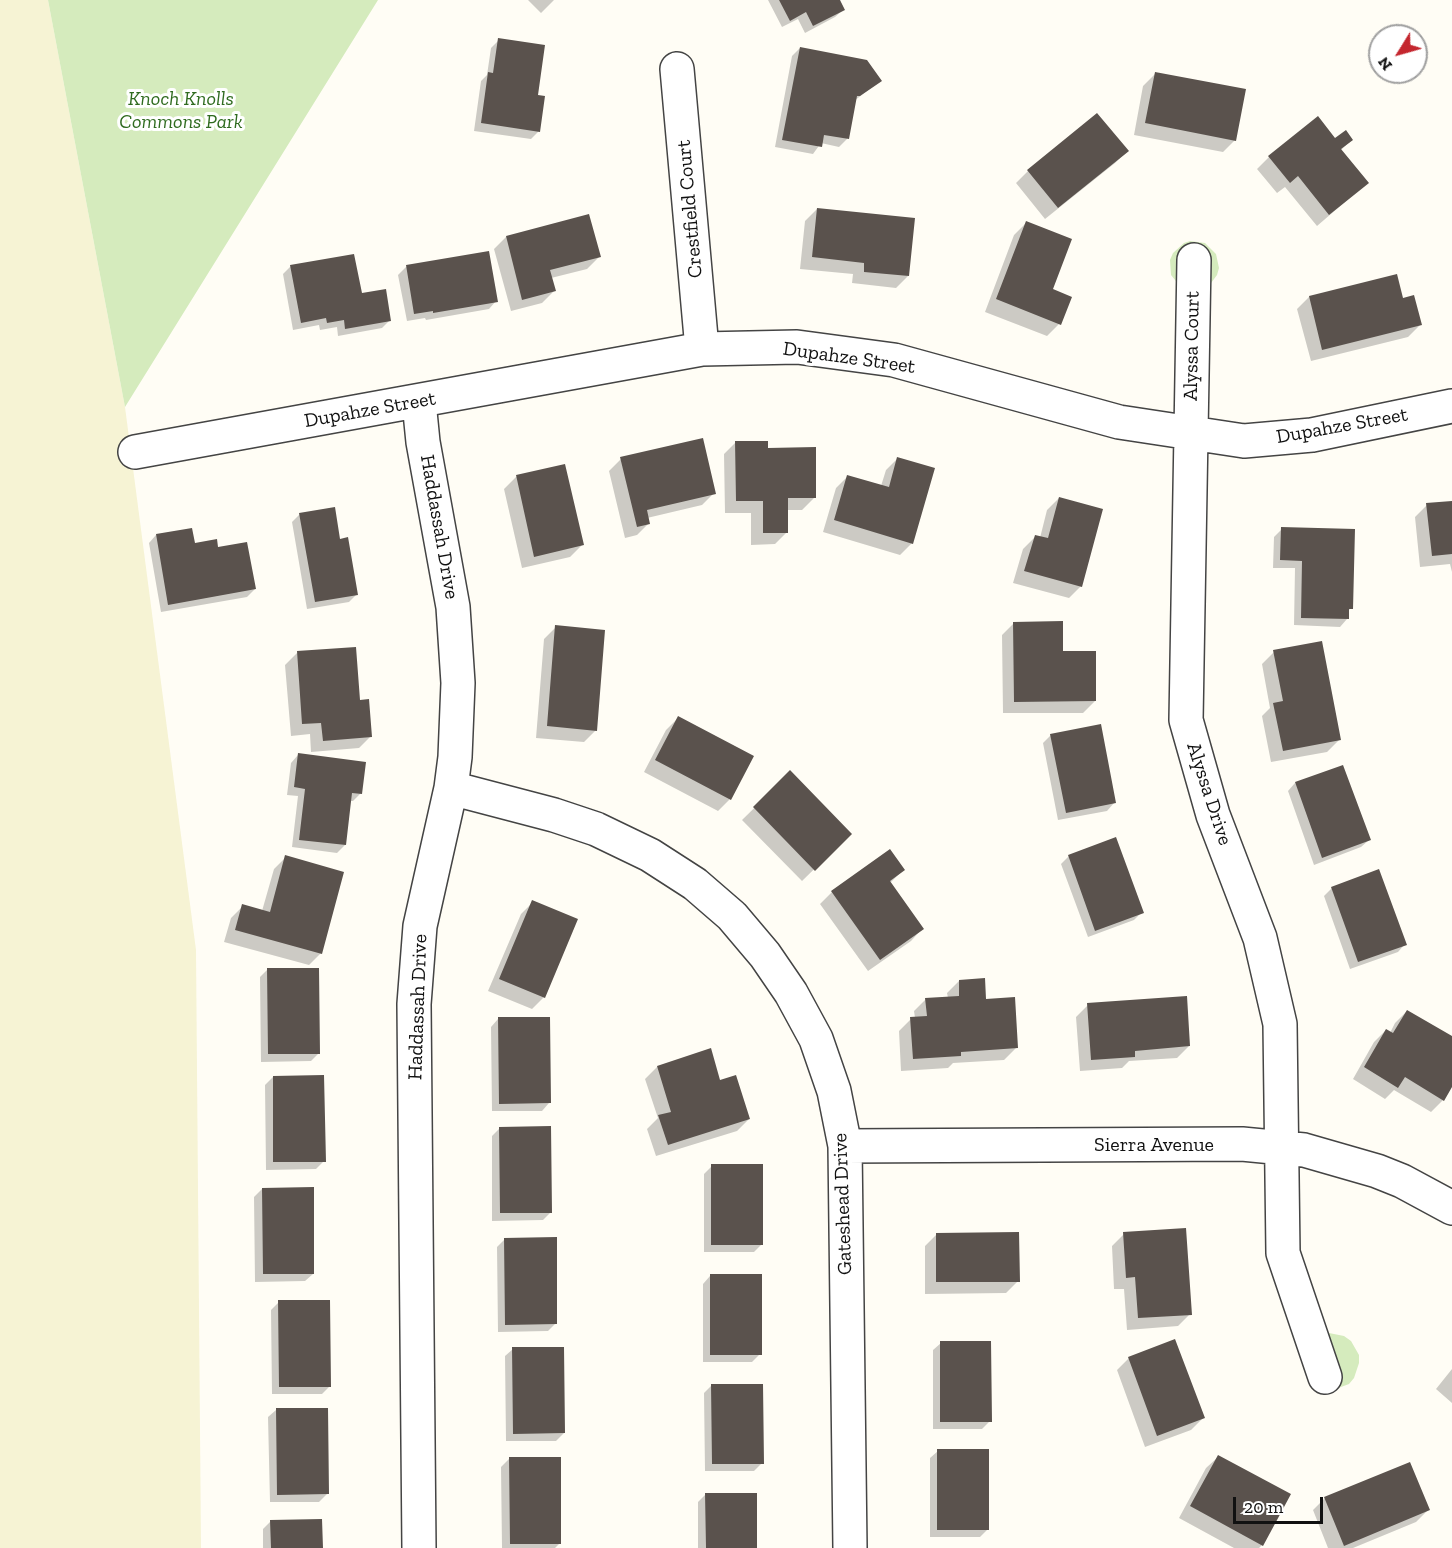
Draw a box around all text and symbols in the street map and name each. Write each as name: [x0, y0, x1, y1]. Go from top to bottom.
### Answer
north arrow: [1368, 24, 1428, 84]
text: N: [1374, 53, 1396, 75]
park label: Knoch Knolls Commons Park: [119, 87, 243, 134]
street label: Crestfield Court: [672, 139, 708, 279]
street label: Alyssa Court: [1179, 291, 1205, 401]
street label: Dupahze Street: [781, 337, 917, 379]
street label: Dupahze Street: [302, 387, 438, 433]
street label: Dupahze Street: [1274, 403, 1410, 449]
street label: Haddassah Drive: [414, 453, 464, 601]
street label: Alyssa Drive: [1181, 740, 1237, 848]
street label: Haddassah Drive: [403, 934, 433, 1080]
street label: Gateshead Drive: [829, 1133, 857, 1275]
street label: Sierra Avenue: [1094, 1133, 1214, 1157]
scale bar: [1236, 1485, 1326, 1523]
text: 20 m: [1244, 1496, 1283, 1518]

